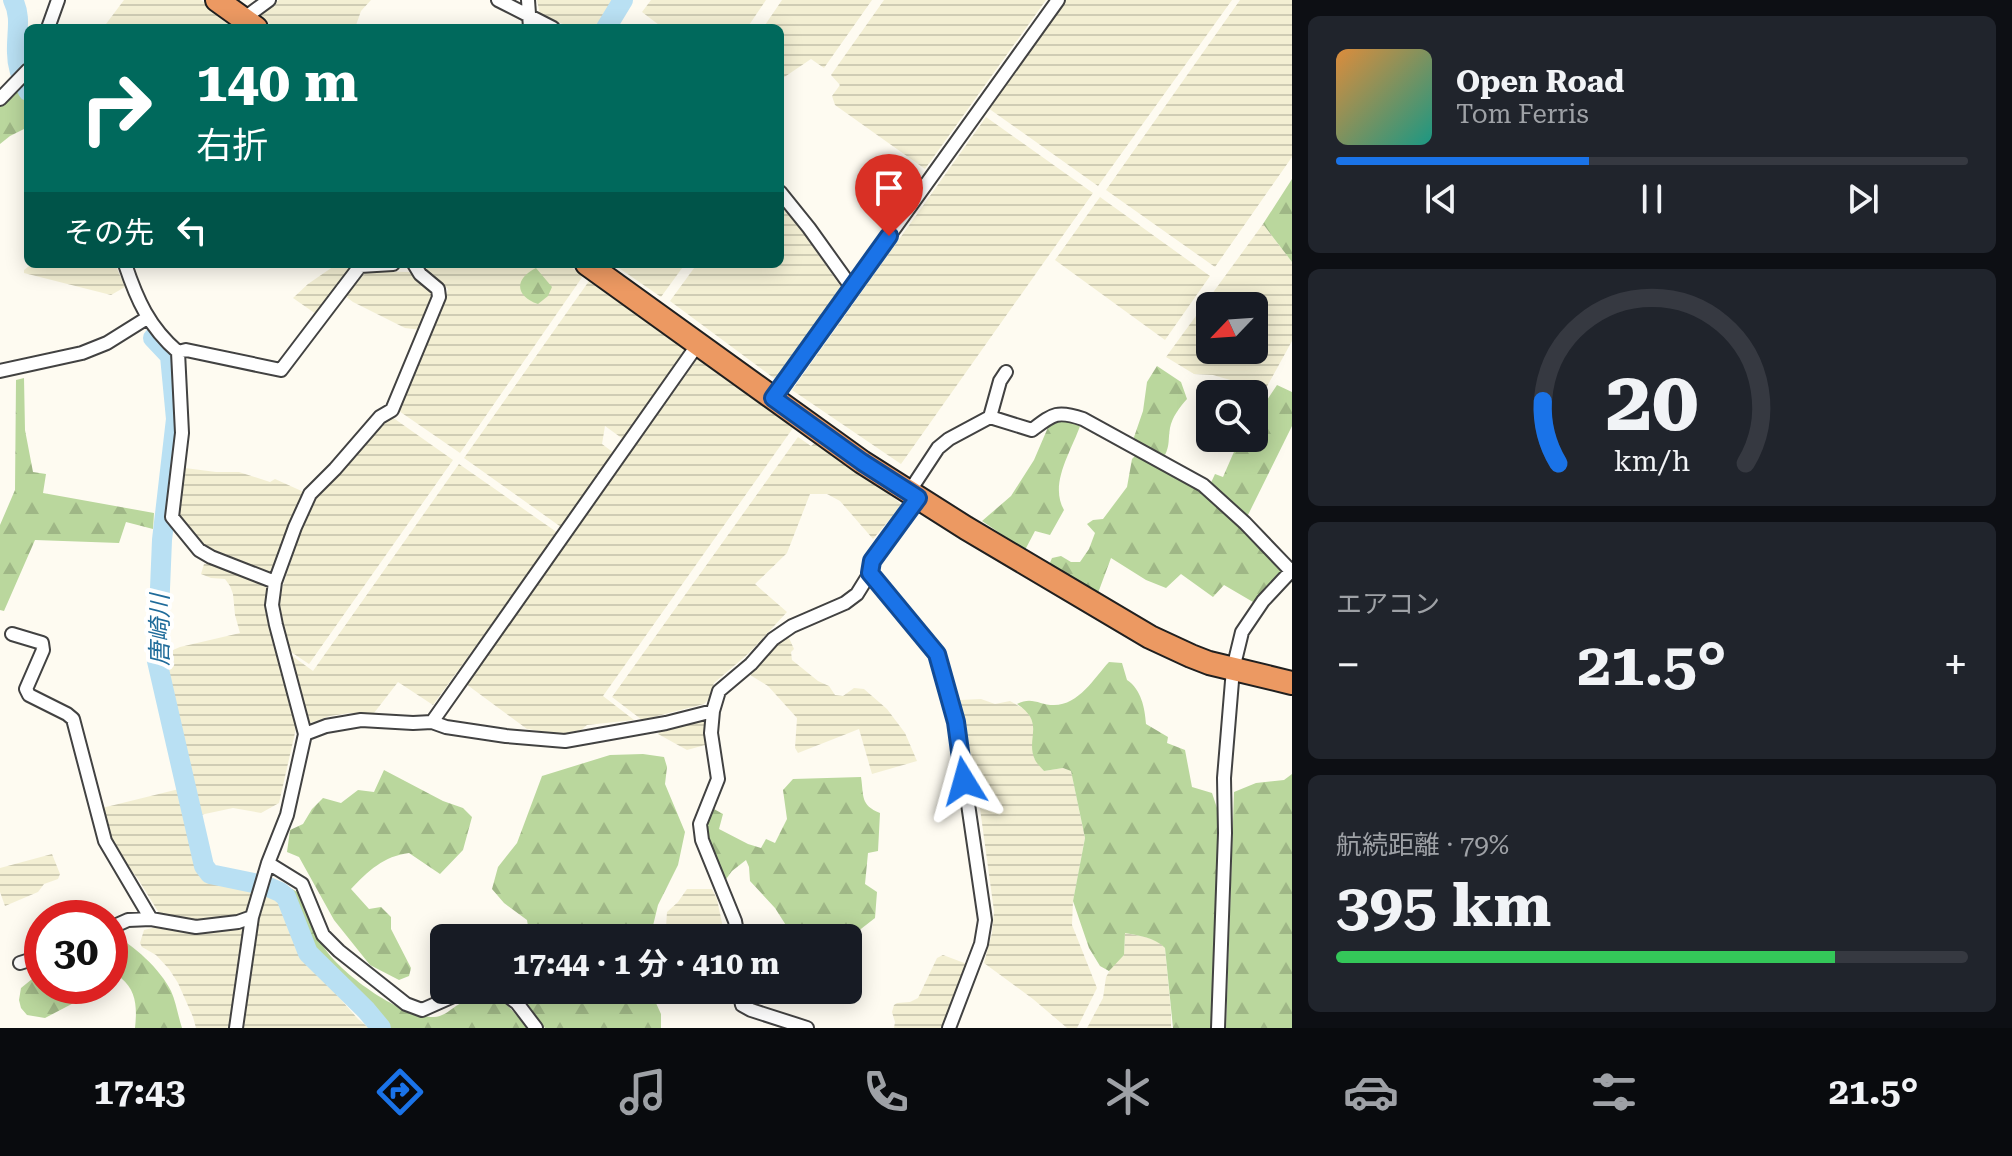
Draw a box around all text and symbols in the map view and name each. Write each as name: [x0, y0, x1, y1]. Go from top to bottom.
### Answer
text: 140 m: [196, 49, 358, 115]
icon: right: [64, 56, 168, 160]
text: Open Road: [1456, 64, 1624, 99]
text: Tom Ferris: [1456, 99, 1589, 129]
text: 右折: [196, 125, 268, 167]
pin: [855, 154, 923, 236]
icon: arrive: [867, 166, 911, 210]
icon: previous: [1419, 177, 1463, 221]
icon: pause: [1630, 177, 1674, 221]
icon: next: [1841, 177, 1885, 221]
icon: left: [170, 208, 214, 252]
text: その先: [64, 215, 154, 250]
north arrow: [1196, 292, 1268, 364]
map controls: [1196, 292, 1268, 452]
text: 20: [1605, 352, 1699, 449]
button: search: [1196, 380, 1268, 452]
text: km/h: [1614, 444, 1690, 478]
text: エアコン: [1336, 589, 1440, 619]
water label: 唐崎川: [146, 591, 174, 666]
text: 21.5°: [1577, 629, 1727, 700]
text: −: [1336, 639, 1361, 691]
text: +: [1943, 639, 1968, 691]
position arrow: [922, 739, 1006, 823]
text: 航続距離 · 79%: [1336, 830, 1509, 860]
text: 395 km: [1336, 870, 1551, 941]
speed limit sign: 30: [24, 900, 128, 1004]
text: 17:44 · 1 分 · 410 m: [513, 946, 779, 981]
icon: directions: [372, 1064, 428, 1120]
icon: music: [615, 1064, 671, 1120]
icon: phone: [858, 1064, 914, 1120]
icon: climate: [1100, 1064, 1156, 1120]
icon: car: [1343, 1064, 1399, 1120]
icon: filters: [1586, 1064, 1642, 1120]
text: 17:43: [93, 1071, 185, 1113]
text: 21.5°: [1829, 1071, 1919, 1113]

